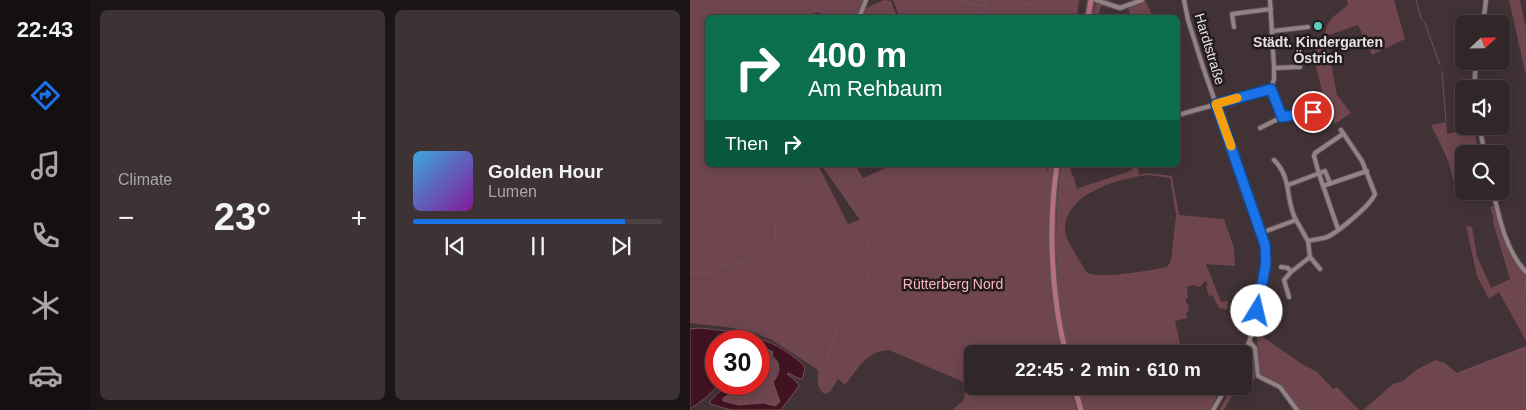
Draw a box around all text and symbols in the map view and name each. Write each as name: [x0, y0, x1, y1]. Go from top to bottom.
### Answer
street label: Hardtstraße: [1192, 11, 1229, 87]
north arrow: [1455, 15, 1510, 70]
map controls: [1455, 15, 1510, 200]
text: 22:43: [17, 17, 73, 42]
marker: Städt. Kindergarten Östrich: [1312, 20, 1324, 32]
place label: Städt. Kindergarten Östrich: [1253, 34, 1383, 66]
icon: right: [725, 35, 790, 100]
text: 400 m: [808, 35, 907, 74]
text: Am Rehbaum: [808, 76, 943, 101]
icon: directions: [28, 78, 63, 113]
button: sound: [1455, 80, 1510, 135]
pin: [1292, 91, 1334, 133]
icon: arrive: [1299, 98, 1327, 126]
icon: right: [778, 130, 806, 158]
text: Then: [725, 133, 768, 154]
button: search: [1455, 145, 1510, 200]
icon: music: [28, 148, 63, 183]
text: Golden Hour: [488, 161, 603, 182]
text: Climate: [118, 171, 172, 188]
text: Lumen: [488, 183, 537, 200]
text: 23°: [214, 196, 271, 238]
text: −: [118, 202, 134, 233]
text: +: [351, 202, 367, 233]
icon: phone: [28, 218, 63, 253]
icon: previous: [441, 232, 469, 260]
icon: pause: [524, 232, 552, 260]
icon: next: [607, 232, 635, 260]
park label: Rütterberg Nord: [903, 276, 1003, 292]
position arrow: [1230, 284, 1282, 336]
icon: climate: [28, 288, 63, 323]
speed limit sign: 30: [705, 330, 770, 395]
icon: car: [28, 358, 63, 393]
text: 22:45 · 2 min · 610 m: [1015, 359, 1201, 380]

